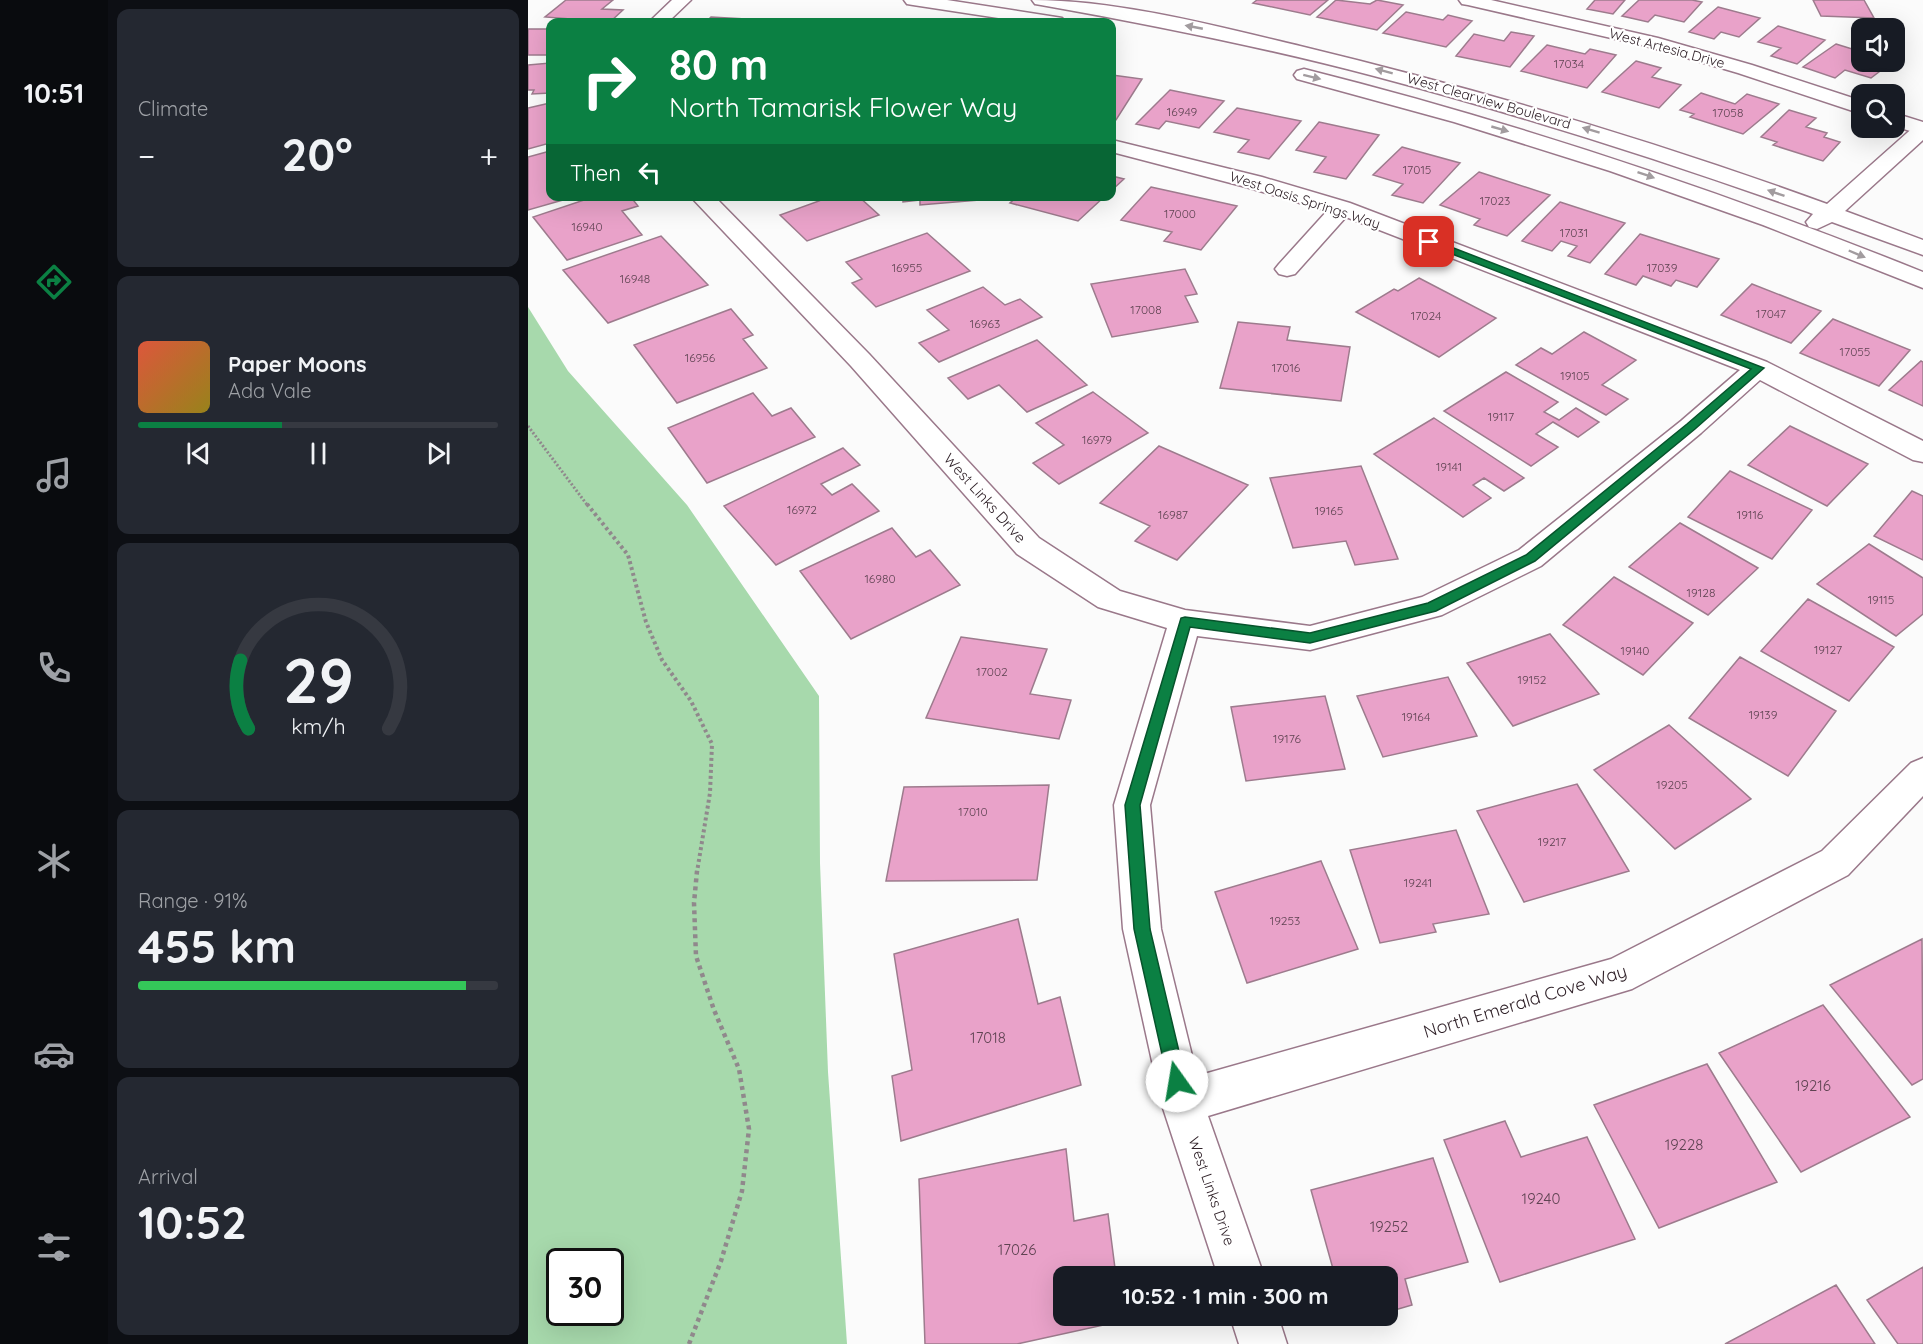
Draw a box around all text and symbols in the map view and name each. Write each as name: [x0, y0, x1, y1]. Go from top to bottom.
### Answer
map controls: [1851, 18, 1905, 138]
button: sound: [1851, 18, 1905, 72]
one-way arrow: [1184, 22, 1203, 31]
street label: West Artesia Drive: [1607, 24, 1727, 72]
text: 80 m: [669, 38, 768, 91]
icon: right: [570, 42, 648, 120]
house number: 17034: [1554, 56, 1584, 71]
one-way arrow: [1375, 65, 1393, 75]
street label: West Clearview Boulevard: [1405, 69, 1573, 133]
one-way arrow: [1303, 72, 1321, 82]
text: 10:51: [24, 76, 84, 110]
button: search: [1851, 84, 1905, 138]
text: North Tamarisk Flower Way: [669, 90, 1017, 124]
text: Climate: [138, 96, 208, 121]
house number: 16949: [1167, 104, 1197, 119]
house number: 17058: [1713, 105, 1743, 120]
one-way arrow: [1491, 125, 1509, 134]
one-way arrow: [1582, 125, 1600, 134]
text: 20°: [282, 126, 353, 182]
text: −: [138, 135, 155, 176]
text: +: [479, 135, 498, 176]
icon: left: [633, 156, 666, 189]
text: Then: [570, 159, 621, 187]
house number: 17015: [1403, 162, 1431, 177]
street label: West Oasis Springs Way: [1227, 167, 1383, 233]
one-way arrow: [1637, 171, 1655, 180]
one-way arrow: [1767, 187, 1785, 197]
house number: 17023: [1480, 193, 1510, 208]
house number: 17000: [1164, 206, 1196, 221]
pin: [1403, 216, 1454, 267]
house number: 16940: [571, 219, 603, 234]
icon: arrive: [1412, 225, 1445, 258]
house number: 17031: [1560, 225, 1588, 240]
one-way arrow: [1848, 250, 1866, 259]
house number: 16955: [892, 260, 922, 275]
house number: 17039: [1647, 260, 1678, 275]
icon: directions: [33, 261, 75, 303]
house number: 16948: [620, 271, 650, 286]
house number: 17008: [1130, 302, 1162, 317]
house number: 17047: [1756, 306, 1786, 321]
house number: 17024: [1411, 308, 1441, 323]
house number: 16963: [970, 316, 1000, 331]
house number: 17055: [1840, 344, 1870, 359]
text: Paper Moons: [228, 350, 367, 378]
house number: 16956: [685, 350, 716, 365]
house number: 17016: [1272, 360, 1301, 375]
house number: 19105: [1560, 368, 1590, 383]
text: Ada Vale: [228, 378, 312, 403]
house number: 19117: [1488, 409, 1514, 424]
house number: 16979: [1082, 432, 1112, 447]
icon: previous: [182, 437, 215, 470]
icon: pause: [302, 437, 335, 470]
icon: next: [422, 437, 455, 470]
street label: West Links Drive: [940, 449, 1030, 547]
icon: music: [33, 454, 75, 496]
house number: 19141: [1436, 459, 1462, 474]
house number: 16972: [787, 502, 817, 517]
house number: 19165: [1315, 503, 1343, 518]
house number: 16987: [1158, 507, 1188, 522]
house number: 19116: [1737, 507, 1764, 522]
house number: 16980: [864, 571, 896, 586]
house number: 19128: [1687, 585, 1715, 600]
house number: 19115: [1868, 592, 1894, 607]
text: 29: [283, 641, 353, 719]
house number: 19127: [1814, 642, 1842, 657]
house number: 19140: [1621, 643, 1649, 658]
icon: phone: [33, 647, 75, 689]
house number: 17002: [976, 664, 1008, 679]
house number: 19152: [1518, 672, 1547, 687]
house number: 19139: [1749, 707, 1778, 722]
house number: 19164: [1402, 709, 1430, 724]
text: km/h: [291, 713, 345, 739]
house number: 19176: [1273, 731, 1302, 746]
house number: 19205: [1656, 777, 1688, 792]
house number: 17010: [958, 804, 988, 819]
house number: 19217: [1538, 834, 1566, 849]
icon: climate: [33, 840, 75, 882]
house number: 19241: [1404, 875, 1432, 890]
text: Range · 91%: [138, 888, 248, 913]
house number: 19253: [1270, 913, 1300, 928]
text: 455 km: [138, 918, 296, 974]
street label: North Emerald Cove Way: [1420, 959, 1630, 1043]
house number: 17018: [970, 1028, 1006, 1047]
icon: car: [33, 1033, 75, 1075]
position arrow: [1145, 1049, 1209, 1113]
house number: 19216: [1795, 1076, 1831, 1095]
street label: West Links Drive: [1184, 1134, 1240, 1248]
house number: 19228: [1665, 1135, 1703, 1154]
text: Arrival: [138, 1164, 198, 1189]
house number: 19240: [1522, 1189, 1560, 1208]
text: 10:52: [138, 1194, 247, 1250]
house number: 19252: [1370, 1217, 1408, 1236]
icon: filters: [33, 1226, 75, 1268]
house number: 17026: [998, 1240, 1036, 1259]
speed limit sign: 30: [546, 1248, 624, 1326]
text: 10:52 · 1 min · 300 m: [1122, 1282, 1329, 1310]

